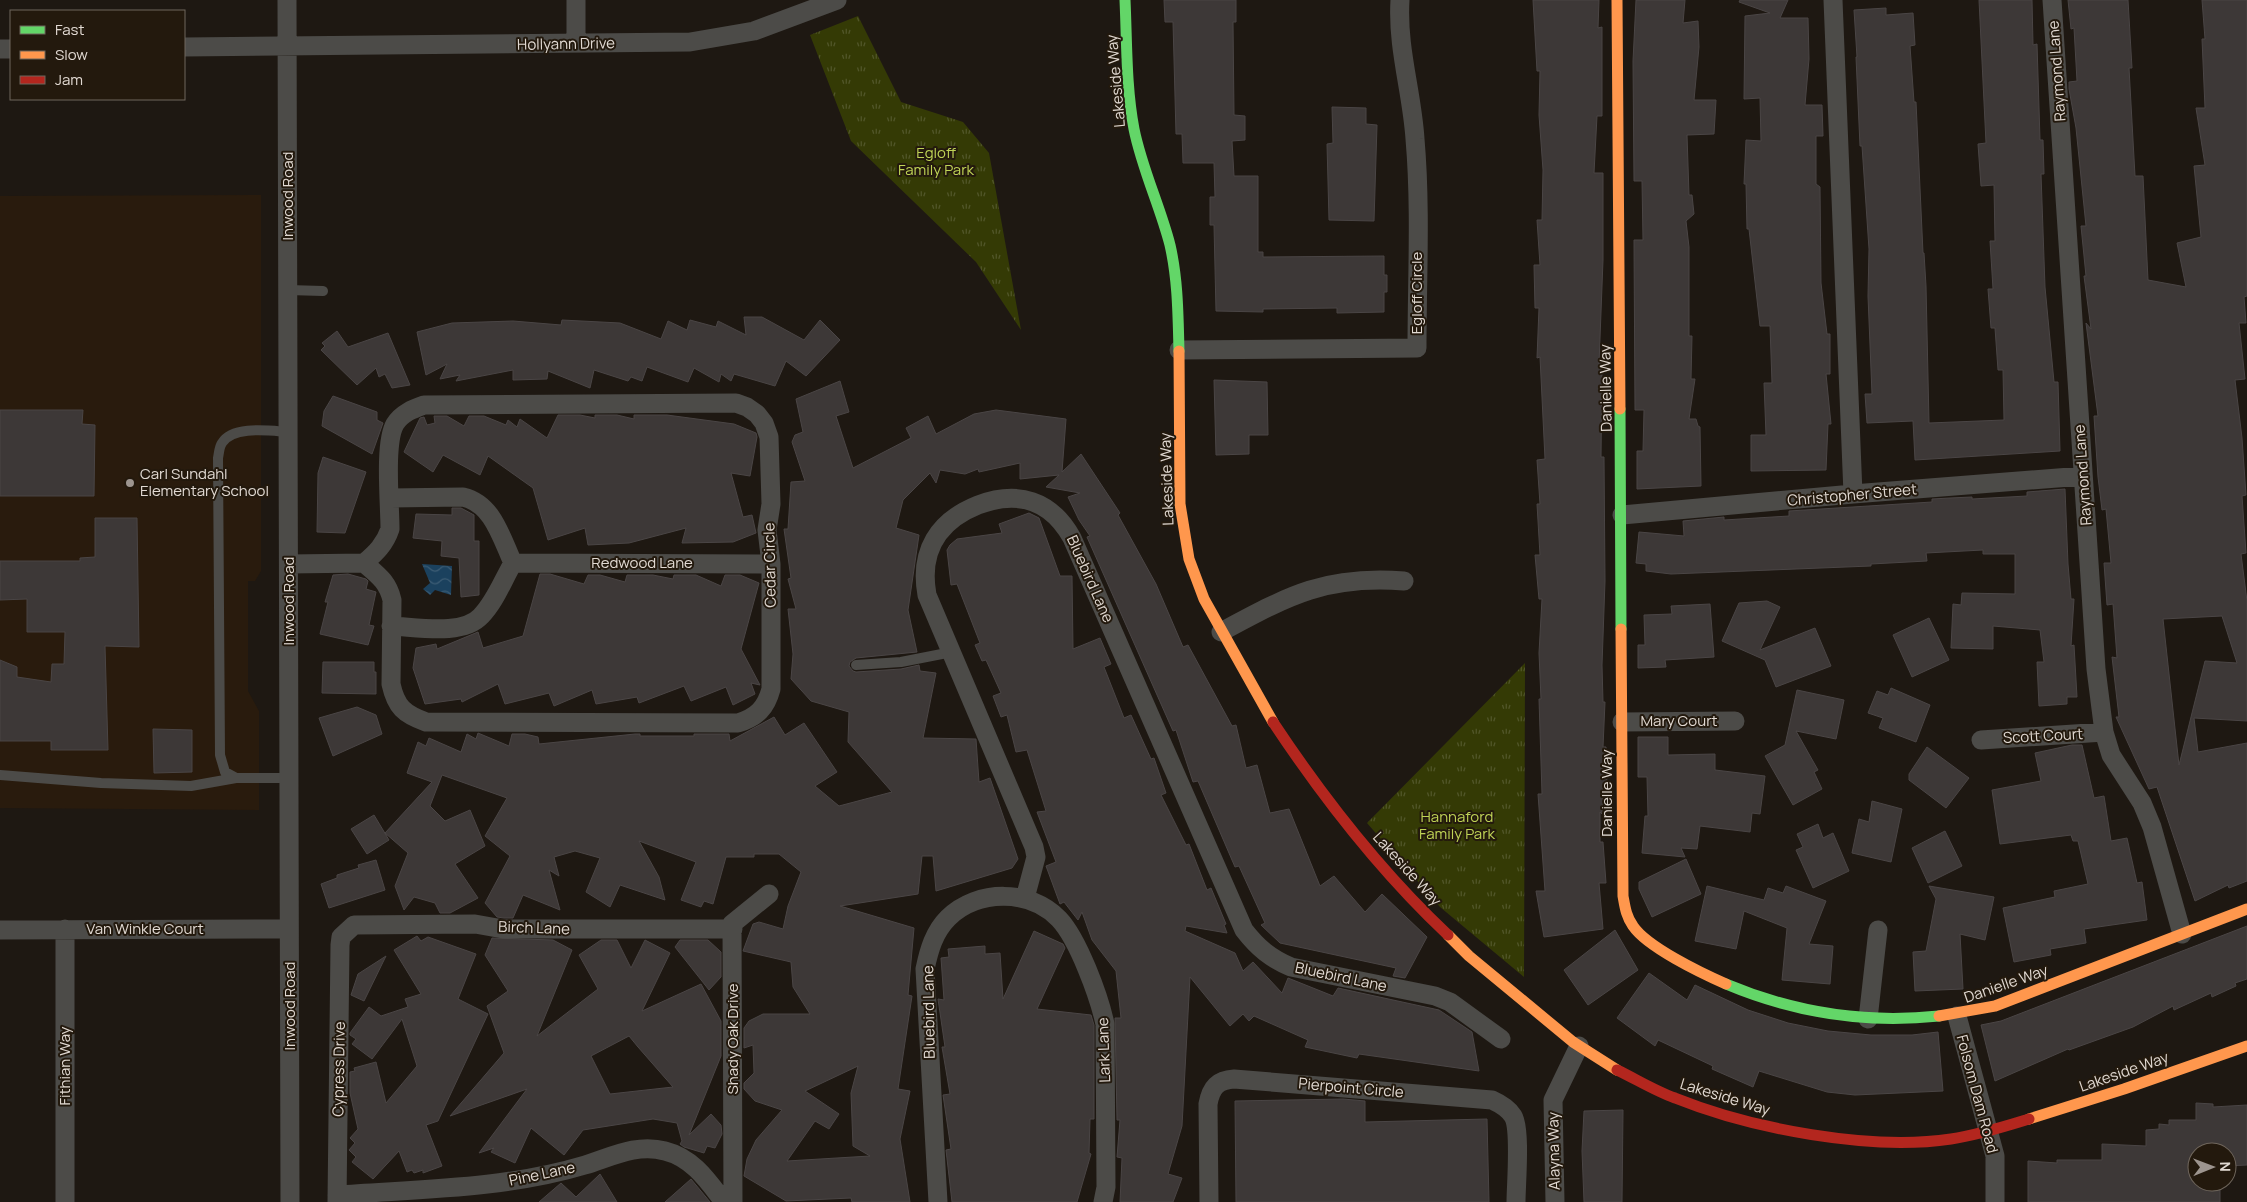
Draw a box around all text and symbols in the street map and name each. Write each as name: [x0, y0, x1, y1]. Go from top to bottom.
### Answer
legend: [10, 10, 185, 100]
text: Fast: [55, 19, 84, 40]
street label: Raymond Lane: [2042, 20, 2071, 122]
street label: Hollyann Drive: [517, 32, 615, 55]
street label: Lakeside Way: [1101, 34, 1130, 128]
text: Slow: [55, 44, 88, 65]
text: Jam: [55, 69, 83, 90]
park label: Egloff Family Park: [898, 142, 975, 180]
street label: Inwood Road: [277, 152, 298, 240]
street label: Egloff Circle: [1406, 251, 1427, 334]
street label: Danielle Way: [1594, 344, 1617, 432]
street label: Raymond Lane: [2068, 424, 2097, 526]
street label: Lakeside Way: [1154, 432, 1179, 526]
place label: Carl Sundahl Elementary School: [140, 463, 269, 501]
marker: Carl Sundahl Elementary School: [124, 477, 136, 489]
street label: Christopher Street: [1786, 478, 1918, 511]
street label: Cedar Circle: [758, 522, 781, 608]
street label: Bluebird Lane: [1062, 532, 1119, 626]
street label: Redwood Lane: [591, 552, 693, 573]
street label: Inwood Road: [278, 557, 299, 645]
street label: Mary Court: [1640, 710, 1718, 731]
street label: Scott Court: [2002, 723, 2084, 748]
street label: Danielle Way: [1596, 749, 1617, 837]
park label: Hannaford Family Park: [1419, 806, 1496, 844]
street label: Lakeside Way: [1368, 827, 1446, 910]
street label: Birch Lane: [498, 916, 570, 939]
street label: Van Winkle Court: [86, 918, 204, 939]
street label: Bluebird Lane: [1293, 957, 1389, 997]
street label: Danielle Way: [1961, 959, 2051, 1008]
street label: Inwood Road: [279, 962, 300, 1050]
street label: Bluebird Lane: [917, 965, 940, 1059]
street label: Shady Oak Drive: [722, 983, 743, 1094]
street label: Lark Lane: [1092, 1017, 1115, 1083]
street label: Cypress Drive: [327, 1021, 350, 1117]
street label: Fithian Way: [54, 1026, 75, 1105]
street label: Folsom Dam Road: [1952, 1032, 2003, 1155]
street label: Lakeside Way: [2076, 1046, 2171, 1097]
street label: Pierpoint Circle: [1297, 1072, 1405, 1103]
street label: Lakeside Way: [1677, 1073, 1773, 1120]
street label: Alayna Way: [1542, 1112, 1565, 1190]
north arrow: [2187, 1142, 2237, 1192]
street label: Pine Lane: [507, 1156, 577, 1191]
text: N: [2216, 1162, 2235, 1172]

